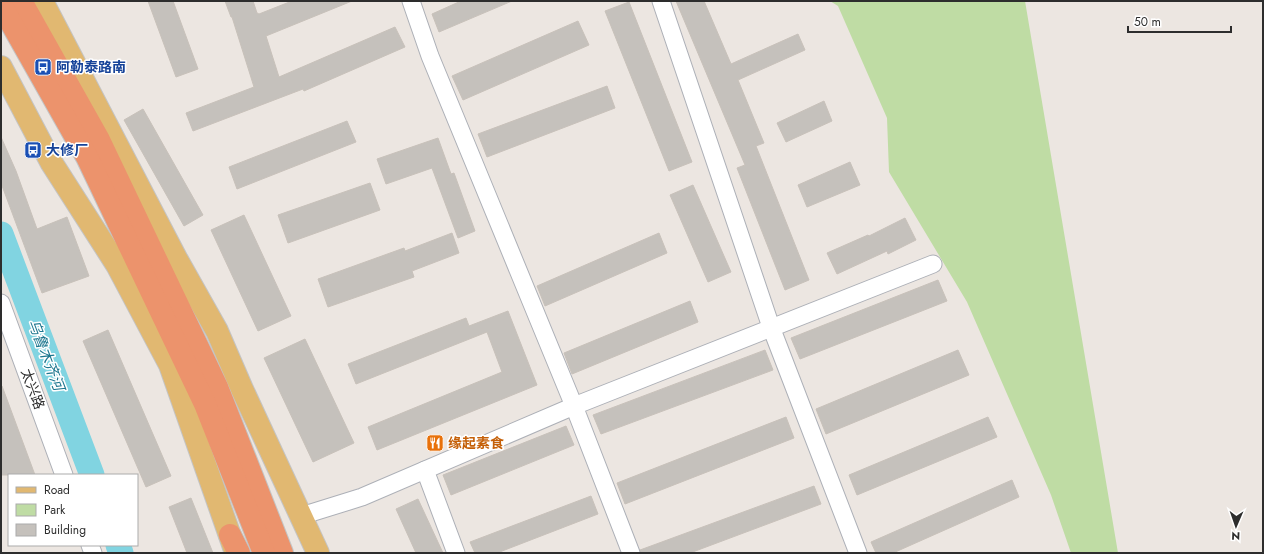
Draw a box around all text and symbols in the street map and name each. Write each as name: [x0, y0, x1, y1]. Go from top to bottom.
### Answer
scale bar: [1128, 8, 1231, 34]
text: 50 m: [1134, 13, 1161, 31]
bus stop icon: 阿勒泰路南: [33, 57, 53, 77]
place label: 阿勒泰路南: [56, 57, 126, 77]
bus stop icon: 大修厂: [23, 140, 43, 160]
place label: 大修厂: [46, 140, 88, 160]
water label: 乌鲁木齐河: [22, 316, 71, 397]
street label: 太兴路: [16, 366, 50, 412]
restaurant icon: 缘起素食: [425, 433, 445, 453]
place label: 缘起素食: [448, 433, 504, 453]
legend: [8, 474, 138, 546]
text: Road: [44, 481, 70, 499]
text: Park: [44, 501, 66, 519]
north arrow: [1216, 506, 1256, 546]
text: Building: [44, 521, 86, 539]
text: N: [1231, 528, 1240, 544]

